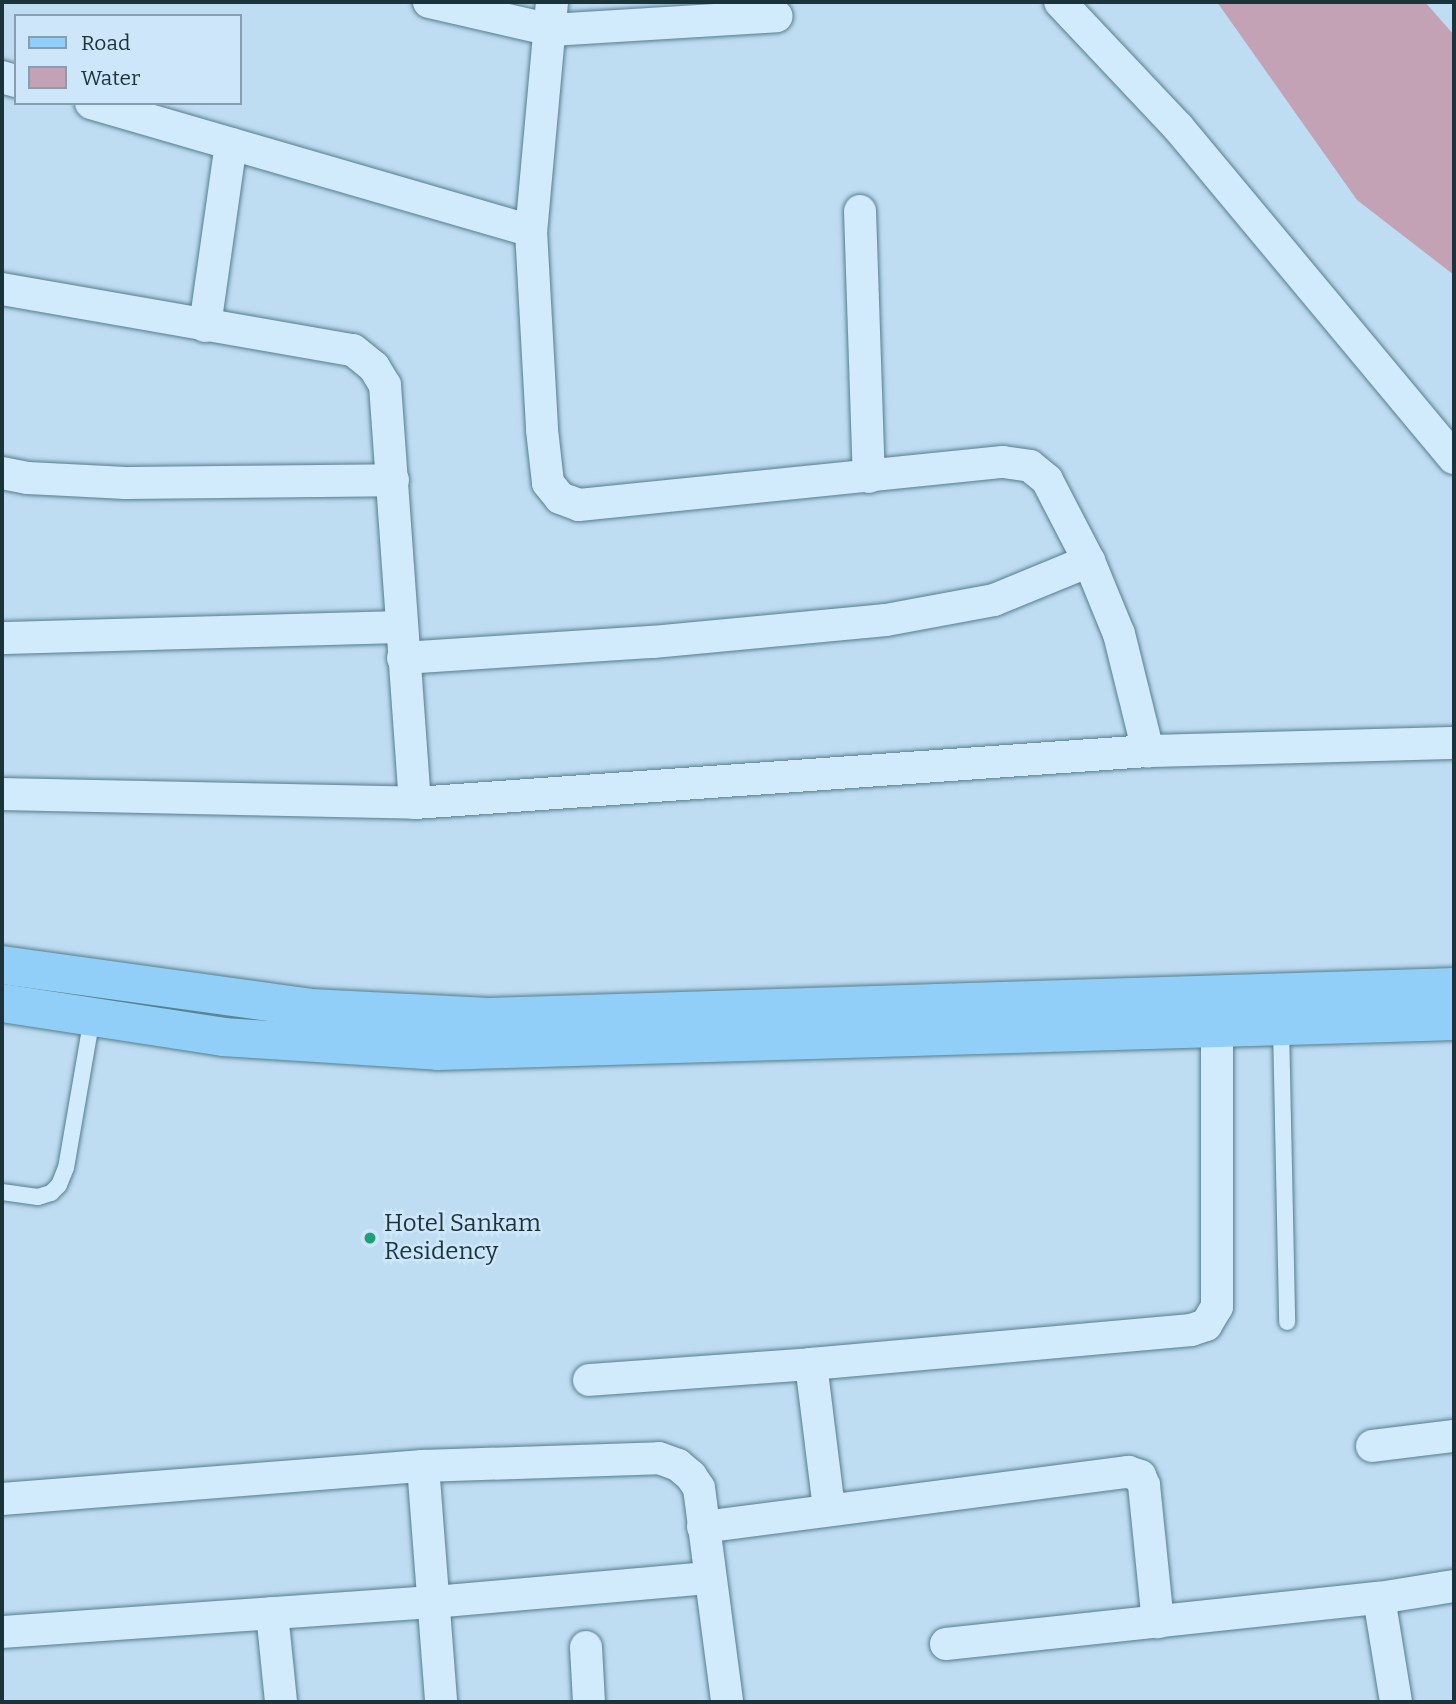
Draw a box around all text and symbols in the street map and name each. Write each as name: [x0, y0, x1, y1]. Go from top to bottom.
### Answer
legend: [14, 14, 242, 105]
text: Road: [81, 30, 130, 56]
text: Water: [81, 65, 140, 91]
place label: Hotel Sankam Residency: [384, 1210, 541, 1266]
marker: Hotel Sankam Residency: [362, 1230, 378, 1246]

